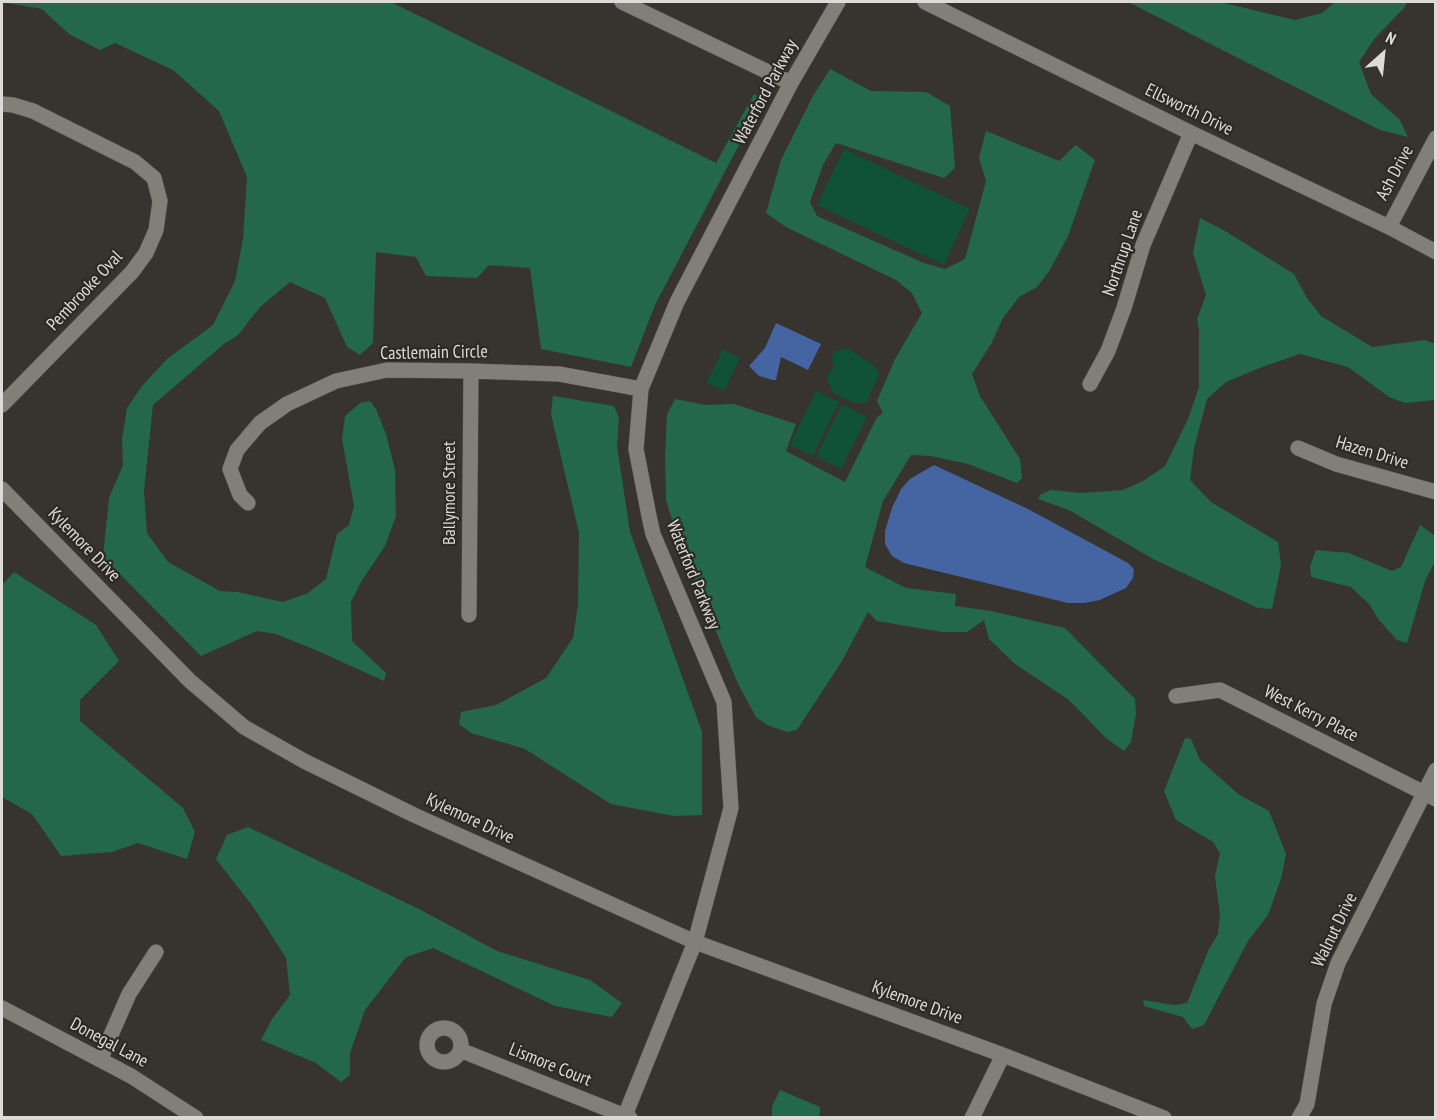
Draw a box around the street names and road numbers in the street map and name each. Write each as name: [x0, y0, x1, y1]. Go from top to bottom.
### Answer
street label: Waterford Parkway: [729, 36, 803, 148]
street label: Ellsworth Drive: [1141, 79, 1237, 141]
street label: Ash Drive: [1372, 142, 1418, 204]
street label: Northrup Lane: [1098, 207, 1148, 299]
street label: Pembrooke Oval: [43, 247, 127, 335]
street label: Castlemain Circle: [380, 341, 488, 365]
street label: Hazen Drive: [1333, 432, 1411, 474]
street label: Ballymore Street: [439, 441, 461, 545]
street label: Kylemore Drive: [43, 503, 125, 587]
street label: Waterford Parkway: [661, 517, 725, 633]
street label: West Kerry Place: [1260, 681, 1362, 747]
street label: Kylemore Drive: [422, 789, 518, 849]
street label: Walnut Drive: [1308, 889, 1362, 971]
street label: Kylemore Drive: [869, 977, 965, 1029]
street label: Donegal Lane: [66, 1013, 152, 1073]
street label: Lismore Court: [506, 1039, 594, 1091]

